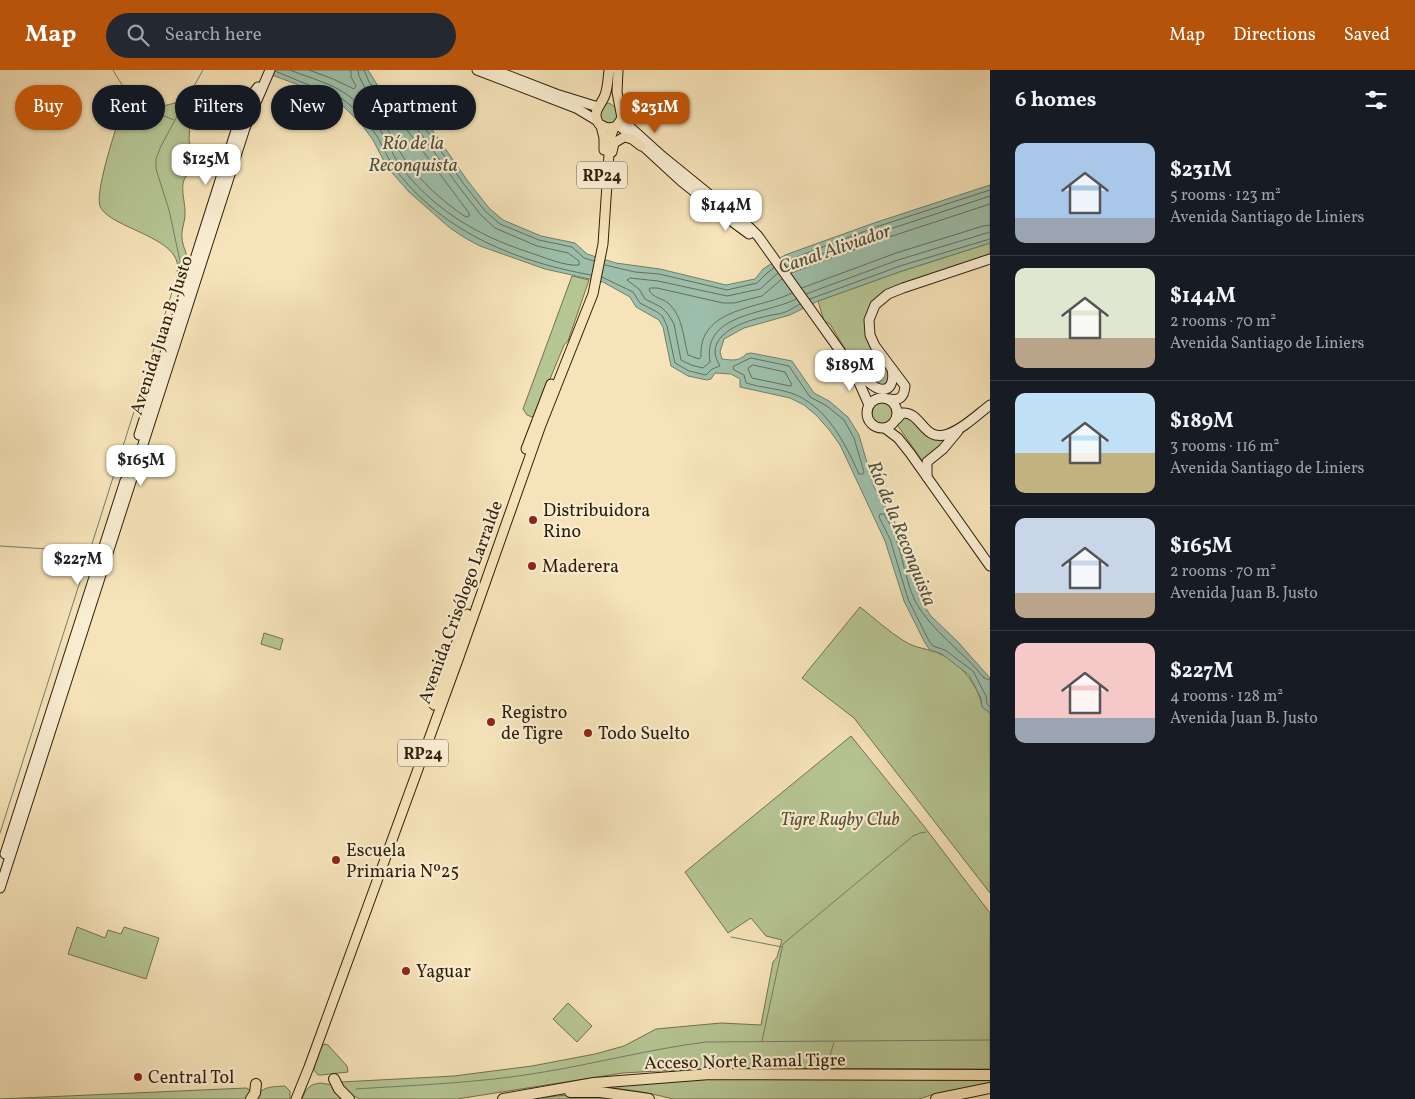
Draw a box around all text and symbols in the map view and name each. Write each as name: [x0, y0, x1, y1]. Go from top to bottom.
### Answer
search box: [106, 13, 456, 58]
text: Map: [25, 18, 76, 52]
icon: search: [124, 21, 152, 49]
text: Search here: [164, 22, 262, 48]
text: Map: [1169, 23, 1205, 48]
text: Directions: [1233, 23, 1316, 48]
text: Saved: [1344, 23, 1390, 48]
chip: Buy: [15, 85, 82, 130]
chip: Rent: [92, 85, 165, 130]
chip: Filters: [175, 85, 261, 130]
chip: New: [271, 85, 343, 130]
chip: Apartment: [353, 85, 476, 130]
text: 6 homes: [1015, 86, 1096, 115]
icon: filters: [1362, 86, 1390, 114]
pin: $231M: [620, 92, 690, 134]
text: $231M: [631, 97, 679, 119]
water label: Río de la Reconquista: [368, 131, 458, 179]
pin: $125M: [171, 144, 241, 186]
text: $125M: [183, 149, 229, 171]
text: $231M: [1170, 156, 1232, 185]
road number: RP24: [577, 162, 627, 188]
icon: home: [1055, 163, 1115, 223]
text: 5 rooms · 123 m²: [1170, 185, 1281, 207]
pin: $144M: [691, 190, 761, 232]
text: $144M: [701, 195, 751, 217]
text: Avenida Santiago de Liniers: [1170, 207, 1364, 229]
water label: Canal Aliviador: [775, 218, 895, 281]
street label: Avenida Juan B. Justo: [125, 253, 200, 418]
text: $144M: [1170, 282, 1236, 311]
icon: home: [1055, 288, 1115, 348]
text: 2 rooms · 70 m²: [1170, 311, 1276, 333]
text: Avenida Santiago de Liniers: [1170, 333, 1364, 355]
pin: $189M: [815, 350, 885, 392]
text: $189M: [826, 355, 874, 377]
text: $189M: [1170, 407, 1233, 436]
icon: home: [1055, 413, 1115, 473]
text: 3 rooms · 116 m²: [1170, 436, 1279, 458]
pin: $165M: [106, 444, 176, 487]
text: $165M: [117, 450, 165, 472]
water label: Río de la Reconquista: [860, 457, 942, 610]
text: Avenida Santiago de Liniers: [1170, 458, 1364, 480]
street label: Avenida Crisólogo Larralde: [413, 497, 510, 708]
place label: Distribuidora Rino: [543, 499, 650, 545]
marker: Distribuidora Rino: [527, 514, 539, 526]
text: $165M: [1170, 532, 1232, 561]
icon: home: [1055, 538, 1115, 598]
pin: $227M: [43, 544, 113, 586]
text: $227M: [54, 549, 102, 571]
place label: Maderera: [542, 555, 619, 580]
marker: Maderera: [526, 560, 538, 572]
text: 2 rooms · 70 m²: [1170, 561, 1276, 583]
text: Avenida Juan B. Justo: [1170, 583, 1318, 605]
text: $227M: [1170, 657, 1234, 686]
icon: home: [1055, 663, 1115, 723]
text: 4 rooms · 128 m²: [1170, 686, 1283, 708]
place label: Registro de Tigre: [501, 701, 567, 747]
text: Avenida Juan B. Justo: [1170, 708, 1318, 730]
marker: Registro de Tigre: [485, 716, 497, 728]
place label: Todo Suelto: [598, 722, 690, 747]
marker: Todo Suelto: [582, 727, 594, 739]
road number: RP24: [398, 740, 448, 766]
park label: Tigre Rugby Club: [781, 808, 899, 833]
place label: Escuela Primaria Nº25: [346, 839, 459, 885]
marker: Escuela Primaria Nº25: [330, 854, 342, 866]
place label: Yaguar: [416, 960, 471, 985]
marker: Yaguar: [400, 965, 412, 977]
street label: Acceso Norte Ramal Tigre: [644, 1048, 846, 1077]
place label: Central Tol: [148, 1066, 234, 1091]
marker: Central Tol: [132, 1071, 144, 1083]

